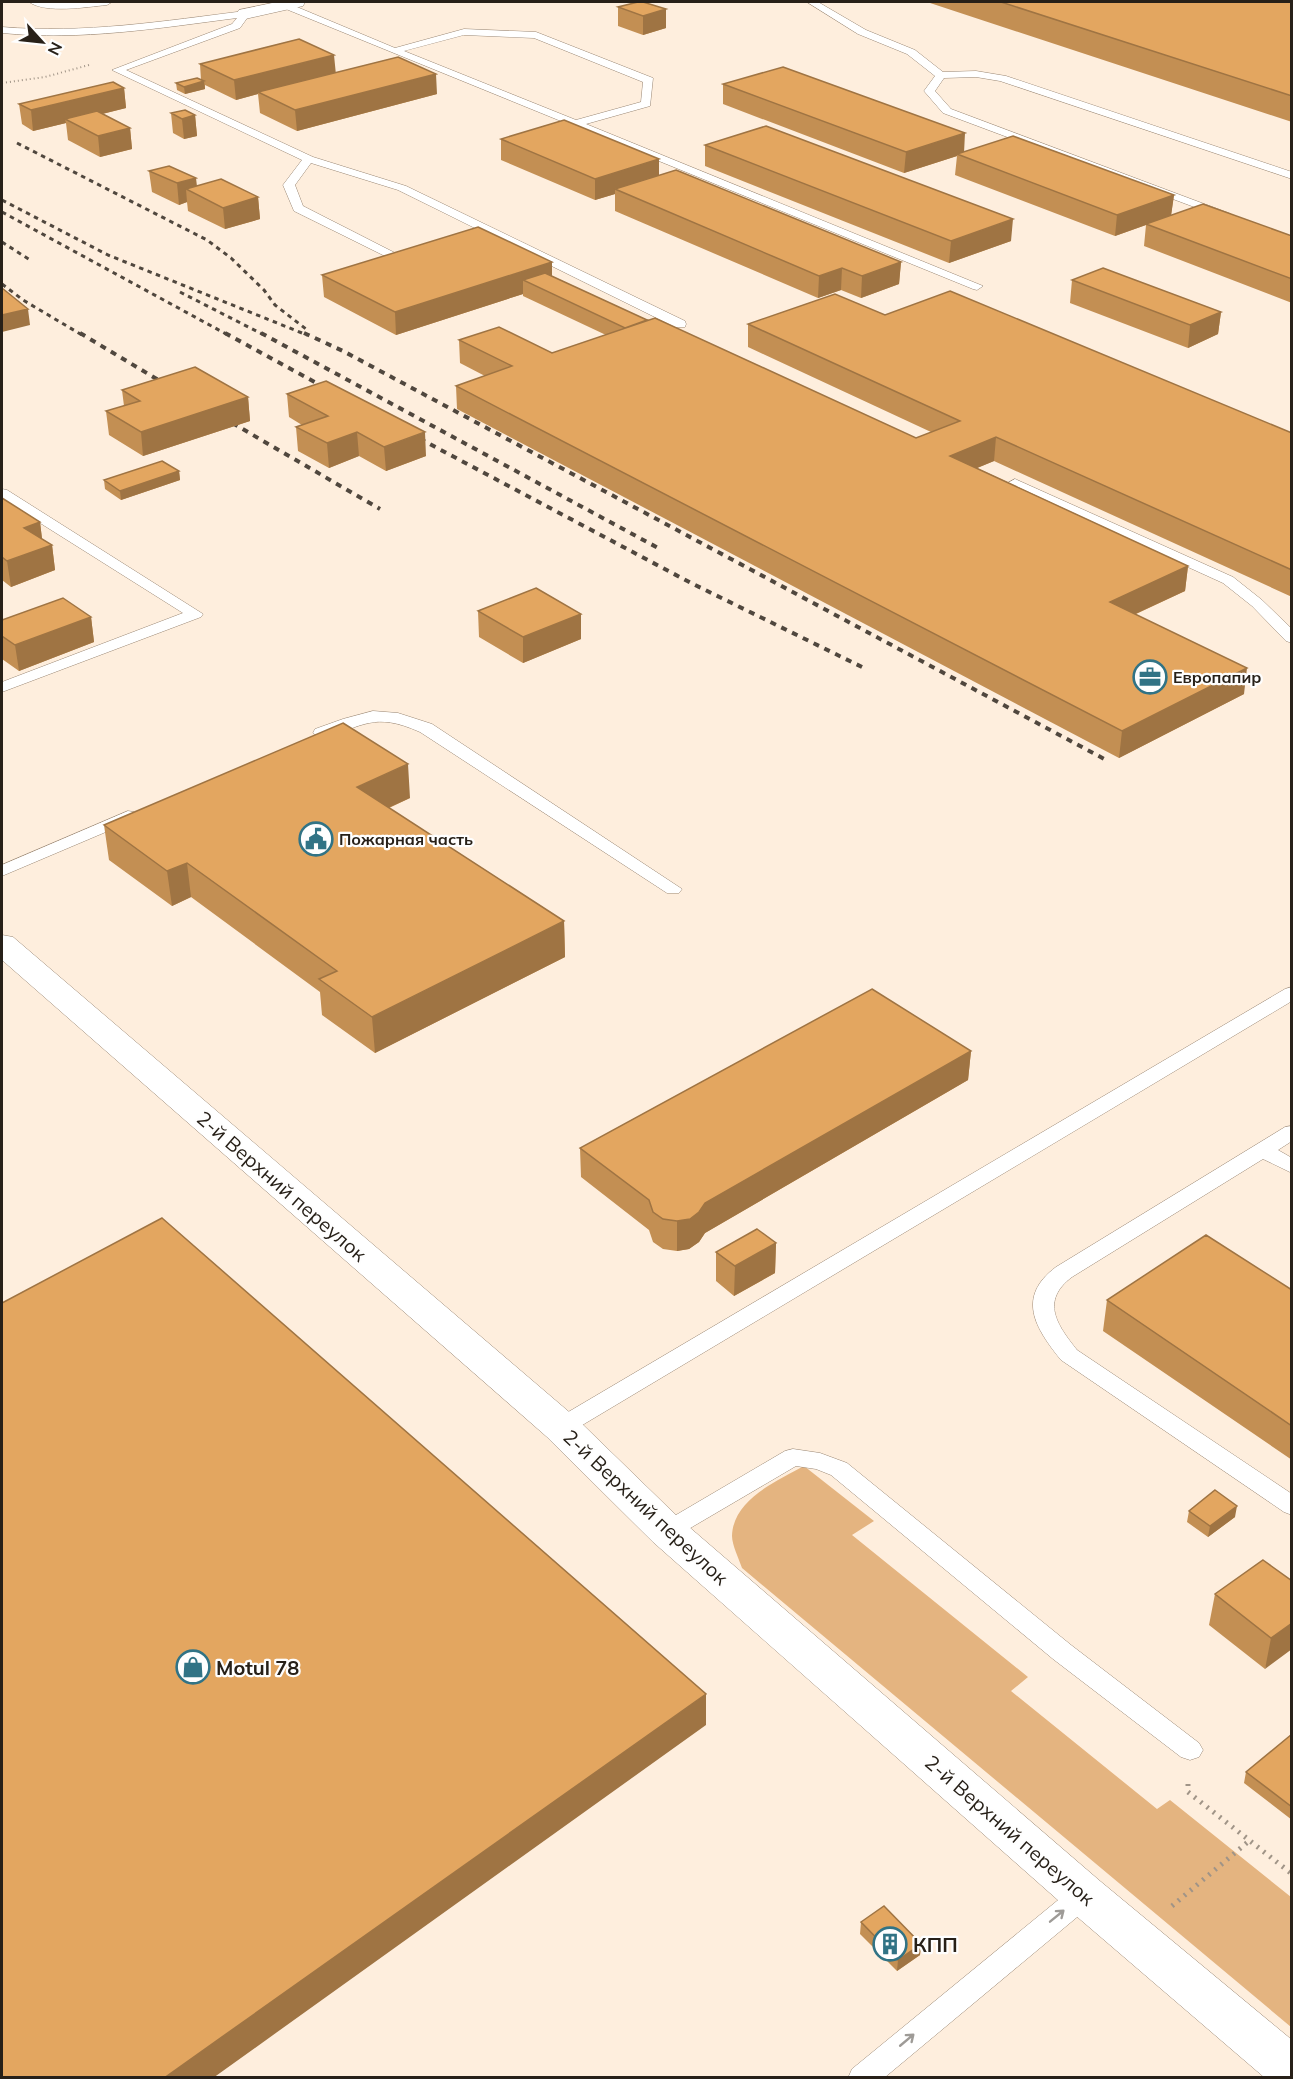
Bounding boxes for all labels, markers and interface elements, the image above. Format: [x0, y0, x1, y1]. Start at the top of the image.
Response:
north arrow [12, 12, 72, 72]
text: N [44, 39, 67, 59]
office icon: Европапир [1132, 659, 1168, 695]
place label: Европапир [1173, 667, 1261, 687]
public building icon: Пожарная часть [298, 821, 334, 857]
place label: Пожарная часть [339, 829, 473, 849]
street label: 2-й Верхний переулок [192, 1105, 372, 1267]
street label: 2-й Верхний переулок [558, 1424, 734, 1590]
shop icon: Motul 78 [175, 1649, 211, 1685]
place label: Motul 78 [216, 1655, 299, 1680]
street label: 2-й Верхний переулок [920, 1749, 1100, 1911]
one-way arrow [1049, 1910, 1065, 1923]
building icon: КПП [872, 1926, 908, 1962]
place label: КПП [913, 1932, 958, 1957]
one-way arrow [898, 2034, 914, 2047]

